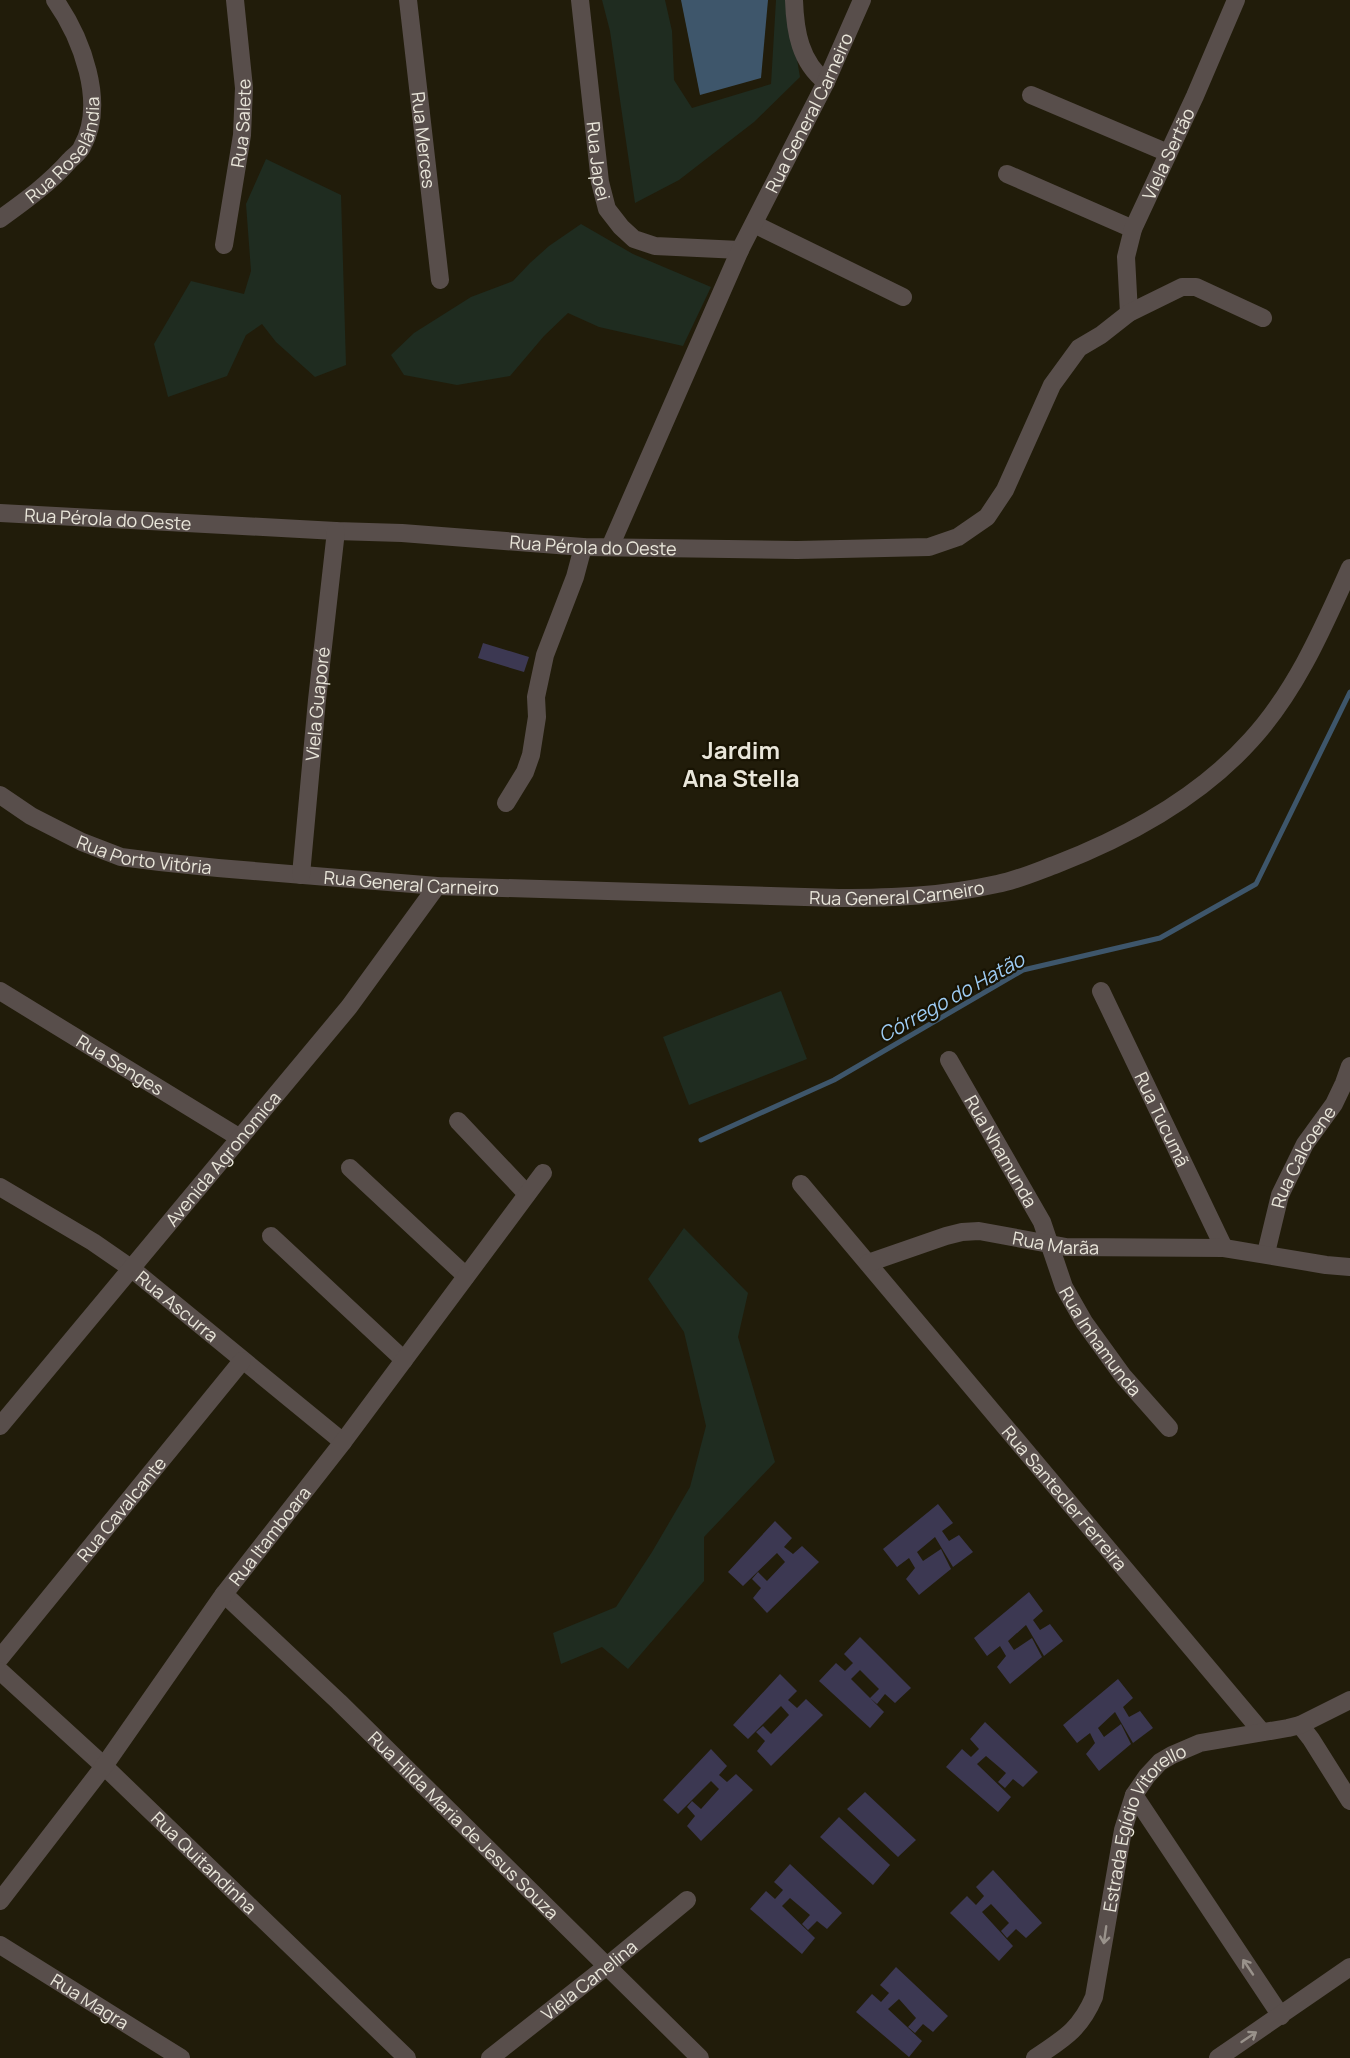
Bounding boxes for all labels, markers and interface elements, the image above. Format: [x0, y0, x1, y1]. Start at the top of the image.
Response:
street label: Rua General Carneiro [759, 29, 858, 197]
street label: Rua Salete [225, 78, 256, 169]
street label: Rua Merces [407, 90, 441, 190]
street label: Rua Roselândia [20, 96, 104, 208]
street label: Viela Sertão [1136, 104, 1200, 204]
street label: Rua Japei [581, 120, 616, 203]
street label: Rua Pérola do Oeste [24, 502, 192, 535]
street label: Rua Pérola do Oeste [509, 529, 677, 560]
street label: Viela Guaporé [299, 645, 335, 762]
district label: Jardim Ana Stella [683, 733, 799, 794]
street label: Rua Porto Vitória [73, 829, 213, 879]
street label: Rua General Carneiro [323, 865, 499, 900]
street label: Rua General Carneiro [809, 875, 986, 910]
water label: Córrego do Hatão [873, 945, 1030, 1048]
street label: Rua Senges [72, 1029, 168, 1101]
street label: Rua Tucumã [1129, 1068, 1195, 1170]
street label: Avenida Agronomica [160, 1086, 286, 1231]
street label: Rua Nhamunda [960, 1090, 1043, 1212]
street label: Rua Calcoene [1265, 1101, 1341, 1210]
street label: Rua Marãa [1011, 1225, 1099, 1259]
street label: Rua Ascurra [131, 1265, 223, 1347]
street label: Rua Inhamunda [1054, 1282, 1147, 1401]
street label: Rua Santecler Ferreira [997, 1420, 1133, 1575]
street label: Rua Cavalcante [71, 1452, 171, 1567]
street label: Rua Itamboara [223, 1481, 316, 1590]
street label: Rua Hilda Maria de Jesus Souza [363, 1726, 564, 1924]
street label: Estrada Egídio Vitorello [1097, 1738, 1190, 1914]
street label: Rua Quitandinha [146, 1806, 262, 1919]
one-way arrow [1100, 1924, 1111, 1944]
street label: Viela Canelina [536, 1934, 642, 2025]
one-way arrow [1242, 1960, 1254, 1976]
street label: Rua Magra [46, 1968, 133, 2035]
one-way arrow [1241, 2031, 1257, 2043]

